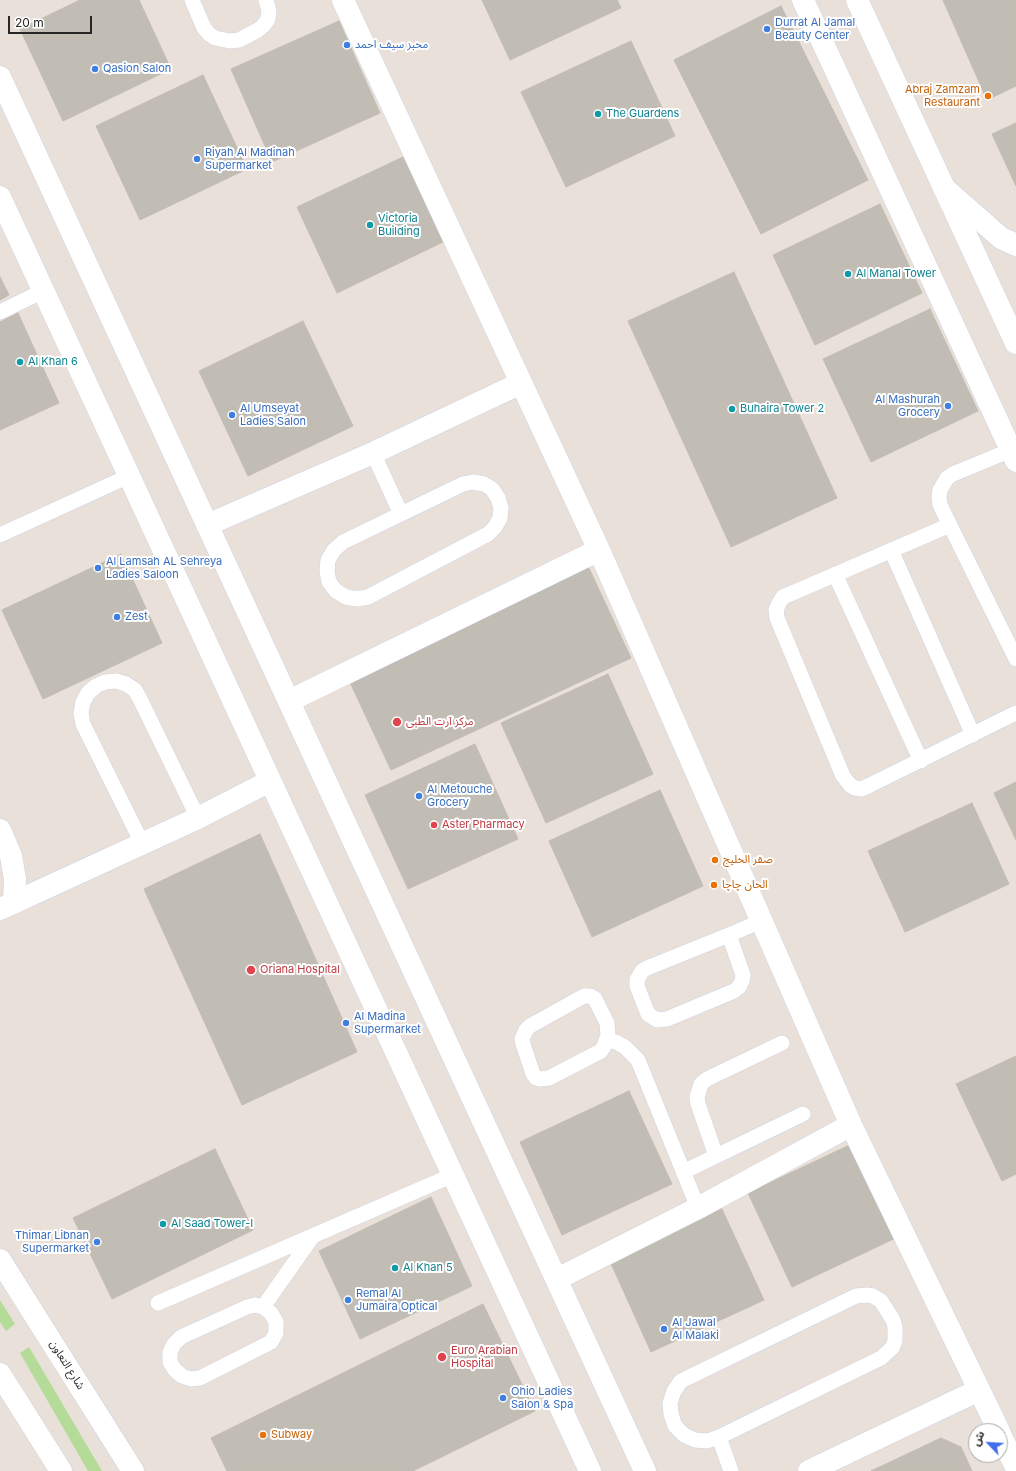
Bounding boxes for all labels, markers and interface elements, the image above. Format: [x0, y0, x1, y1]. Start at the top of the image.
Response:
scale bar [10, 8, 94, 34]
text: 20 m [15, 15, 44, 30]
place label: Durrat Al Jamal Beauty Center [775, 16, 855, 42]
marker: Durrat Al Jamal Beauty Center [762, 24, 772, 34]
place label: مخبز سیف احمد [355, 38, 428, 52]
marker: مخبز سیف احمد [342, 40, 352, 50]
place label: Qasion Salon [103, 62, 171, 76]
marker: Qasion Salon [90, 64, 100, 74]
place label: Abraj Zamzam Restaurant [905, 83, 980, 109]
marker: Abraj Zamzam Restaurant [983, 91, 993, 101]
place label: The Guardens [606, 107, 679, 121]
marker: The Guardens [593, 109, 603, 119]
place label: Riyah Al Madinah Supermarket [205, 146, 295, 172]
marker: Riyah Al Madinah Supermarket [192, 154, 202, 164]
place label: Victoria Building [378, 212, 420, 238]
marker: Victoria Building [365, 220, 375, 230]
place label: Al Manal Tower [856, 267, 936, 281]
marker: Al Manal Tower [843, 269, 853, 279]
place label: Al Khan 6 [28, 355, 78, 369]
marker: Al Khan 6 [15, 357, 25, 367]
place label: Al Mashurah Grocery [875, 393, 940, 419]
marker: Al Mashurah Grocery [943, 401, 953, 411]
place label: Al Umseyat Ladies Salon [240, 402, 306, 428]
place label: Buhaira Tower 2 [740, 402, 824, 416]
marker: Buhaira Tower 2 [727, 404, 737, 414]
marker: Al Umseyat Ladies Salon [227, 410, 237, 420]
place label: Al Lamsah AL Sehreya Ladies Saloon [106, 555, 222, 581]
marker: Al Lamsah AL Sehreya Ladies Saloon [93, 563, 103, 573]
place label: Zest [125, 610, 148, 624]
marker: Zest [112, 612, 122, 622]
place label: مرکز آرت الطبی [406, 715, 473, 729]
marker: مرکز آرت الطبی [391, 716, 403, 728]
place label: Al Metouche Grocery [427, 783, 492, 809]
marker: Al Metouche Grocery [414, 791, 424, 801]
place label: Aster Pharmacy [442, 818, 525, 832]
marker: Aster Pharmacy [429, 820, 439, 830]
place label: صقر الخليج [723, 853, 773, 867]
marker: صقر الخليج [710, 855, 720, 865]
place label: الخان چاچا [722, 878, 768, 892]
marker: الخان چاچا [709, 880, 719, 890]
place label: Oriana Hospital [260, 963, 340, 977]
marker: Oriana Hospital [245, 964, 257, 976]
place label: Al Madina Supermarket [354, 1010, 421, 1036]
marker: Al Madina Supermarket [341, 1018, 351, 1028]
place label: Al Saad Tower-I [171, 1217, 253, 1231]
marker: Al Saad Tower-I [158, 1219, 168, 1229]
place label: Thimar Libnan Supermarket [15, 1229, 89, 1255]
marker: Thimar Libnan Supermarket [92, 1237, 102, 1247]
place label: Al Khan 5 [403, 1261, 453, 1275]
marker: Al Khan 5 [390, 1263, 400, 1273]
place label: Remal Al Jumaira Optical [356, 1287, 437, 1313]
marker: Remal Al Jumaira Optical [343, 1295, 353, 1305]
place label: Al Jawal Al Malaki [672, 1316, 719, 1342]
marker: Al Jawal Al Malaki [659, 1324, 669, 1334]
street label: شارع التعاون [47, 1338, 87, 1392]
place label: Euro Arabian Hospital [451, 1344, 518, 1370]
marker: Euro Arabian Hospital [436, 1351, 448, 1363]
place label: Ohio Ladies Salon & Spa [511, 1385, 573, 1411]
marker: Ohio Ladies Salon & Spa [498, 1393, 508, 1403]
north arrow [968, 1423, 1008, 1463]
place label: Subway [271, 1428, 312, 1442]
text: ش [968, 1429, 988, 1448]
marker: Subway [258, 1430, 268, 1440]

